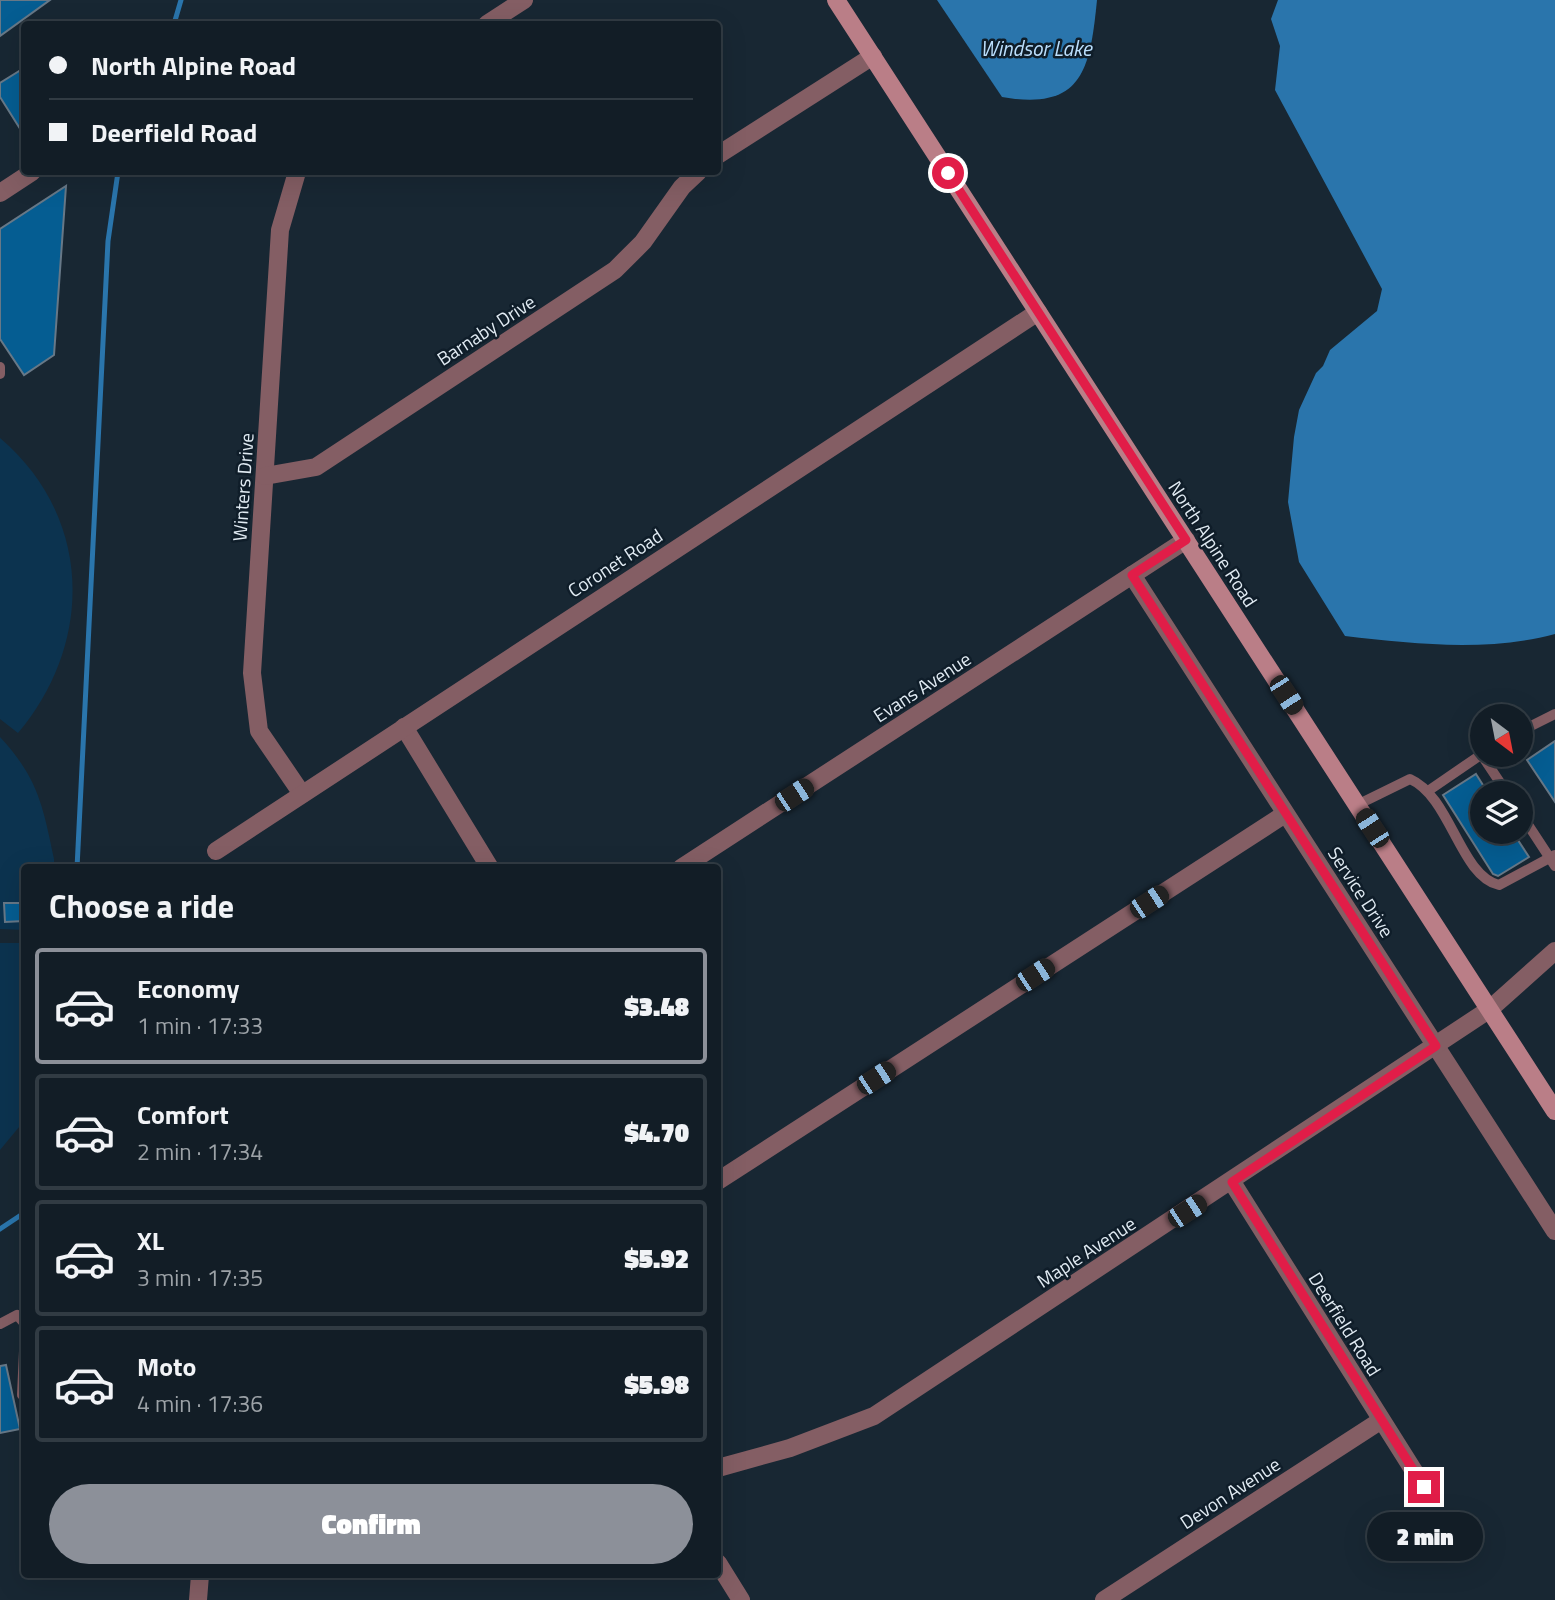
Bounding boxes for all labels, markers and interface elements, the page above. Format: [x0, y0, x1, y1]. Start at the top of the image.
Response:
water label: Windsor Lake [980, 32, 1093, 64]
text: North Alpine Road [91, 46, 296, 85]
text: Deerfield Road [91, 113, 257, 152]
route start [932, 157, 964, 189]
street label: Barnaby Drive [431, 287, 541, 372]
street label: Winters Drive [224, 432, 261, 542]
street label: North Alpine Road [1162, 475, 1265, 613]
street label: Coronet Road [561, 521, 668, 604]
street label: Evans Avenue [867, 644, 976, 729]
car [1266, 672, 1307, 718]
north arrow [1470, 704, 1533, 766]
map controls [1470, 704, 1533, 844]
car [771, 775, 818, 815]
button: layers [1470, 781, 1533, 844]
car [1352, 805, 1393, 851]
street label: Service Drive [1321, 841, 1402, 943]
text: Choose a ride [49, 882, 234, 930]
car [1126, 882, 1173, 922]
car [1012, 955, 1059, 995]
text: Economy [137, 969, 239, 1008]
icon: car [53, 975, 116, 1038]
text: $3.48 [624, 987, 689, 1026]
text: 1 min · 17:33 [137, 1008, 263, 1043]
car [853, 1058, 900, 1098]
text: Comfort [137, 1095, 229, 1134]
icon: car [53, 1101, 116, 1164]
text: $4.70 [624, 1113, 689, 1152]
text: 2 min · 17:34 [137, 1134, 263, 1169]
car [1164, 1191, 1211, 1231]
street label: Maple Avenue [1030, 1209, 1141, 1295]
text: XL [137, 1221, 164, 1260]
icon: car [53, 1227, 116, 1290]
text: $5.92 [624, 1239, 689, 1278]
text: 3 min · 17:35 [137, 1260, 263, 1295]
street label: Deerfield Road [1302, 1266, 1389, 1381]
text: Moto [137, 1347, 196, 1386]
icon: car [53, 1353, 116, 1416]
text: $5.98 [624, 1365, 689, 1404]
text: 4 min · 17:36 [137, 1386, 263, 1421]
street label: Devon Avenue [1174, 1449, 1286, 1536]
route end [1408, 1471, 1440, 1503]
button: Confirm [49, 1484, 693, 1564]
callout: 2 min [1366, 1512, 1482, 1560]
text: 2 min [1396, 1519, 1454, 1554]

